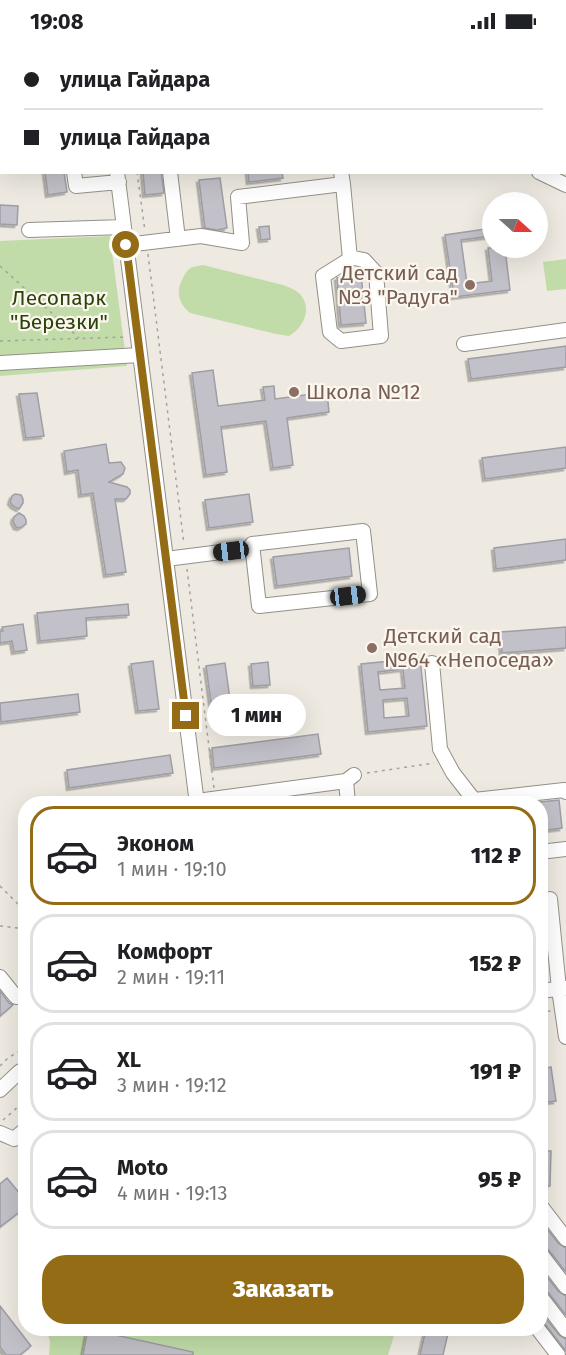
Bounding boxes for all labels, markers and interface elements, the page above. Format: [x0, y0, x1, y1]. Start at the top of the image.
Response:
text: 19:08 [30, 8, 83, 35]
text: улица Гайдара [60, 66, 210, 93]
text: улица Гайдара [60, 124, 210, 151]
north arrow [482, 192, 548, 258]
map controls [482, 192, 548, 258]
route start [112, 231, 139, 258]
place label: Детский сад №3 "Радуга" [338, 260, 458, 310]
marker: Детский сад №3 "Радуга" [463, 278, 477, 292]
park label: Лесопарк "Березки" [10, 285, 108, 335]
place label: Школа №12 [306, 379, 420, 405]
marker: Школа №12 [287, 385, 301, 399]
car [212, 540, 250, 562]
car [329, 585, 367, 607]
place label: Детский сад №64 «Непоседа» [383, 623, 554, 673]
marker: Детский сад №64 «Непоседа» [365, 641, 379, 655]
callout: 1 мин [207, 695, 306, 737]
route end [172, 702, 199, 729]
text: 1 мин [231, 703, 282, 727]
icon: car [45, 829, 99, 883]
text: Эконом [117, 830, 194, 857]
text: 112 ₽ [471, 842, 521, 869]
text: 1 мин · 19:10 [117, 857, 227, 881]
icon: car [45, 937, 99, 991]
text: Комфорт [117, 938, 212, 965]
text: 152 ₽ [469, 950, 521, 977]
text: 2 мин · 19:11 [117, 965, 225, 989]
icon: car [45, 1045, 99, 1099]
text: XL [117, 1046, 141, 1073]
text: 191 ₽ [470, 1058, 521, 1085]
text: 3 мин · 19:12 [117, 1073, 227, 1097]
icon: car [45, 1153, 99, 1207]
text: Moto [117, 1154, 168, 1181]
text: 95 ₽ [478, 1166, 521, 1193]
text: 4 мин · 19:13 [117, 1181, 227, 1205]
button: Заказать [42, 1255, 524, 1324]

